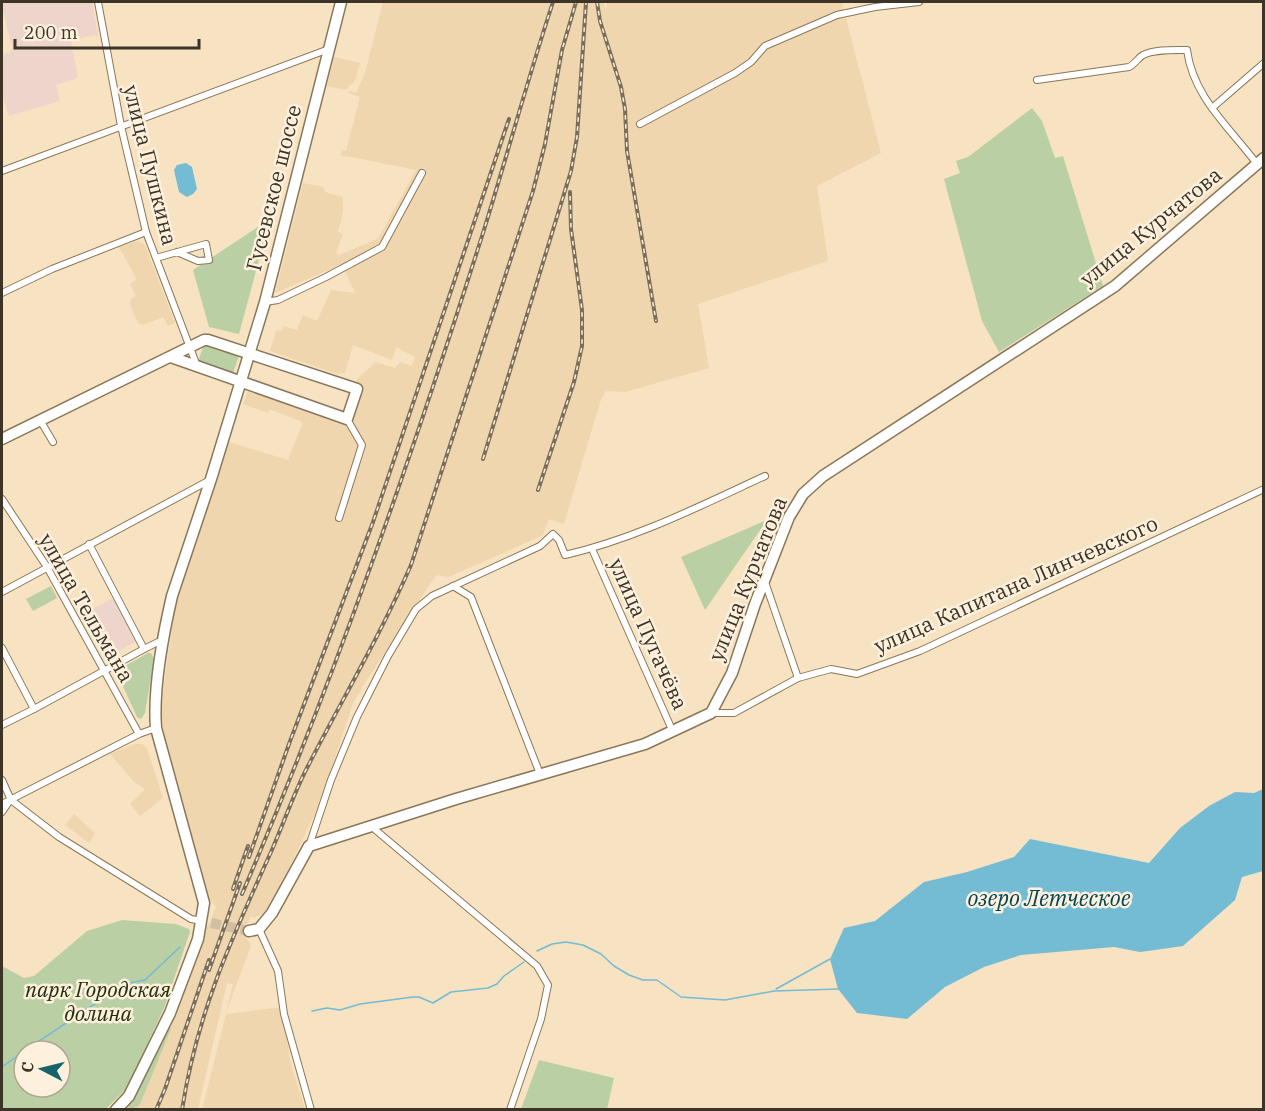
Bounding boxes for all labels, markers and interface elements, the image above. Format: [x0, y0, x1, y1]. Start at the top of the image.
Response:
scale bar [15, 12, 200, 50]
text: 200 m [24, 21, 78, 44]
street label: улица Пушкина [117, 82, 184, 248]
street label: Гусевское шоссе [239, 102, 307, 274]
street label: улица Курчатова [1074, 160, 1227, 292]
street label: улица Курчатова [701, 492, 793, 665]
street label: улица Капитана Линчевского [869, 509, 1162, 660]
street label: улица Тельмана [33, 528, 141, 687]
street label: улица Пугачёва [603, 553, 695, 714]
water label: озеро Летческое [967, 883, 1131, 912]
park label: парк Городская долина [25, 975, 171, 1027]
north arrow [12, 1039, 72, 1099]
text: С [17, 1061, 38, 1074]

